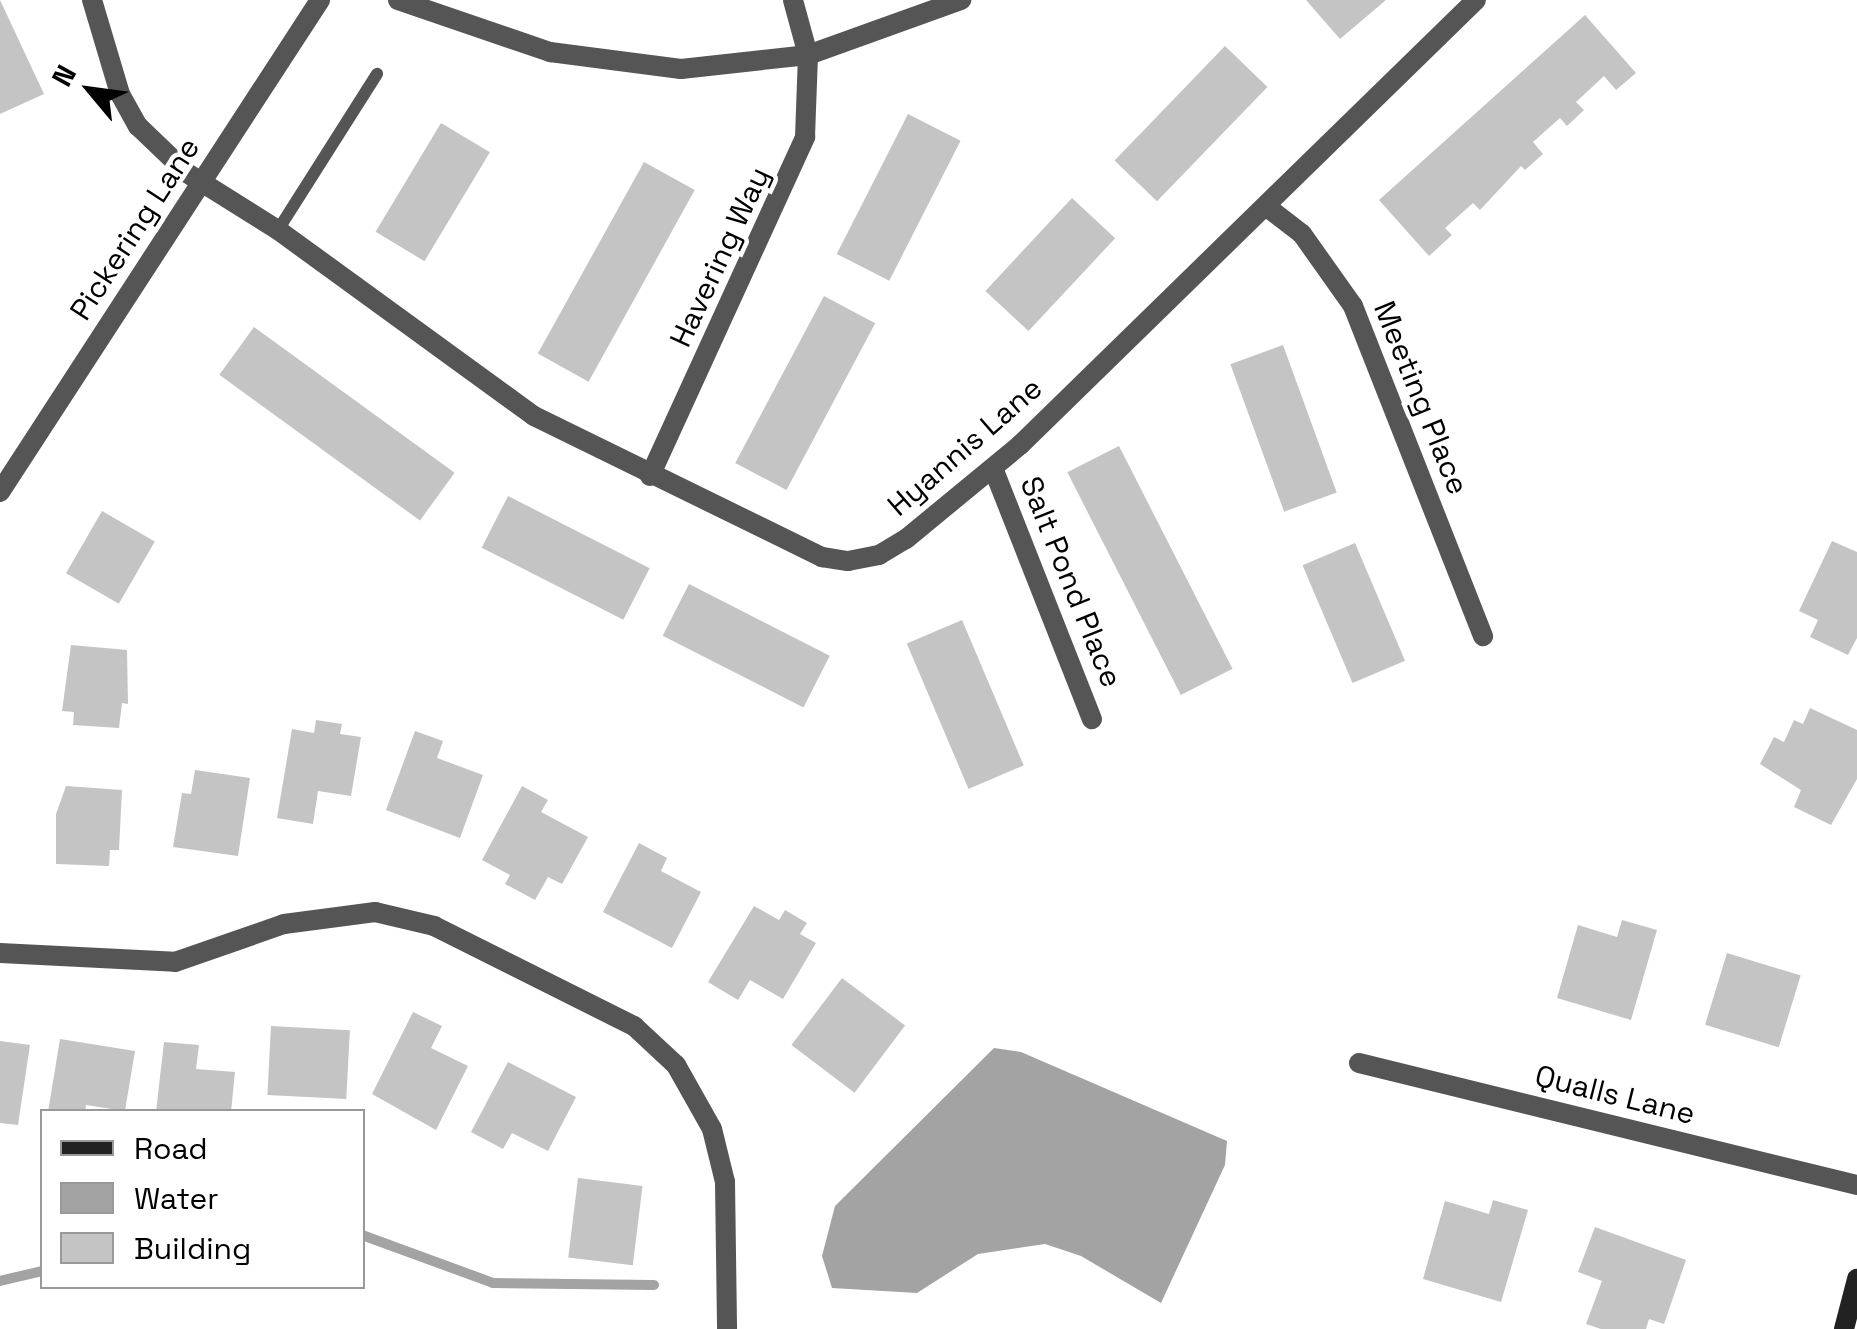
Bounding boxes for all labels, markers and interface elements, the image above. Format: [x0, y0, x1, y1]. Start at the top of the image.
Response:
north arrow [40, 40, 140, 140]
text: N [43, 59, 84, 92]
street label: Pickering Lane [63, 131, 207, 327]
street label: Havering Way [663, 161, 777, 353]
street label: Meeting Place [1366, 296, 1476, 500]
street label: Hyannis Lane [880, 370, 1050, 524]
street label: Salt Pond Place [1012, 471, 1130, 693]
street label: Qualls Lane [1531, 1058, 1699, 1132]
legend [40, 1109, 365, 1289]
text: Road [134, 1129, 208, 1168]
text: Water [134, 1179, 219, 1218]
text: Building [134, 1229, 251, 1268]

